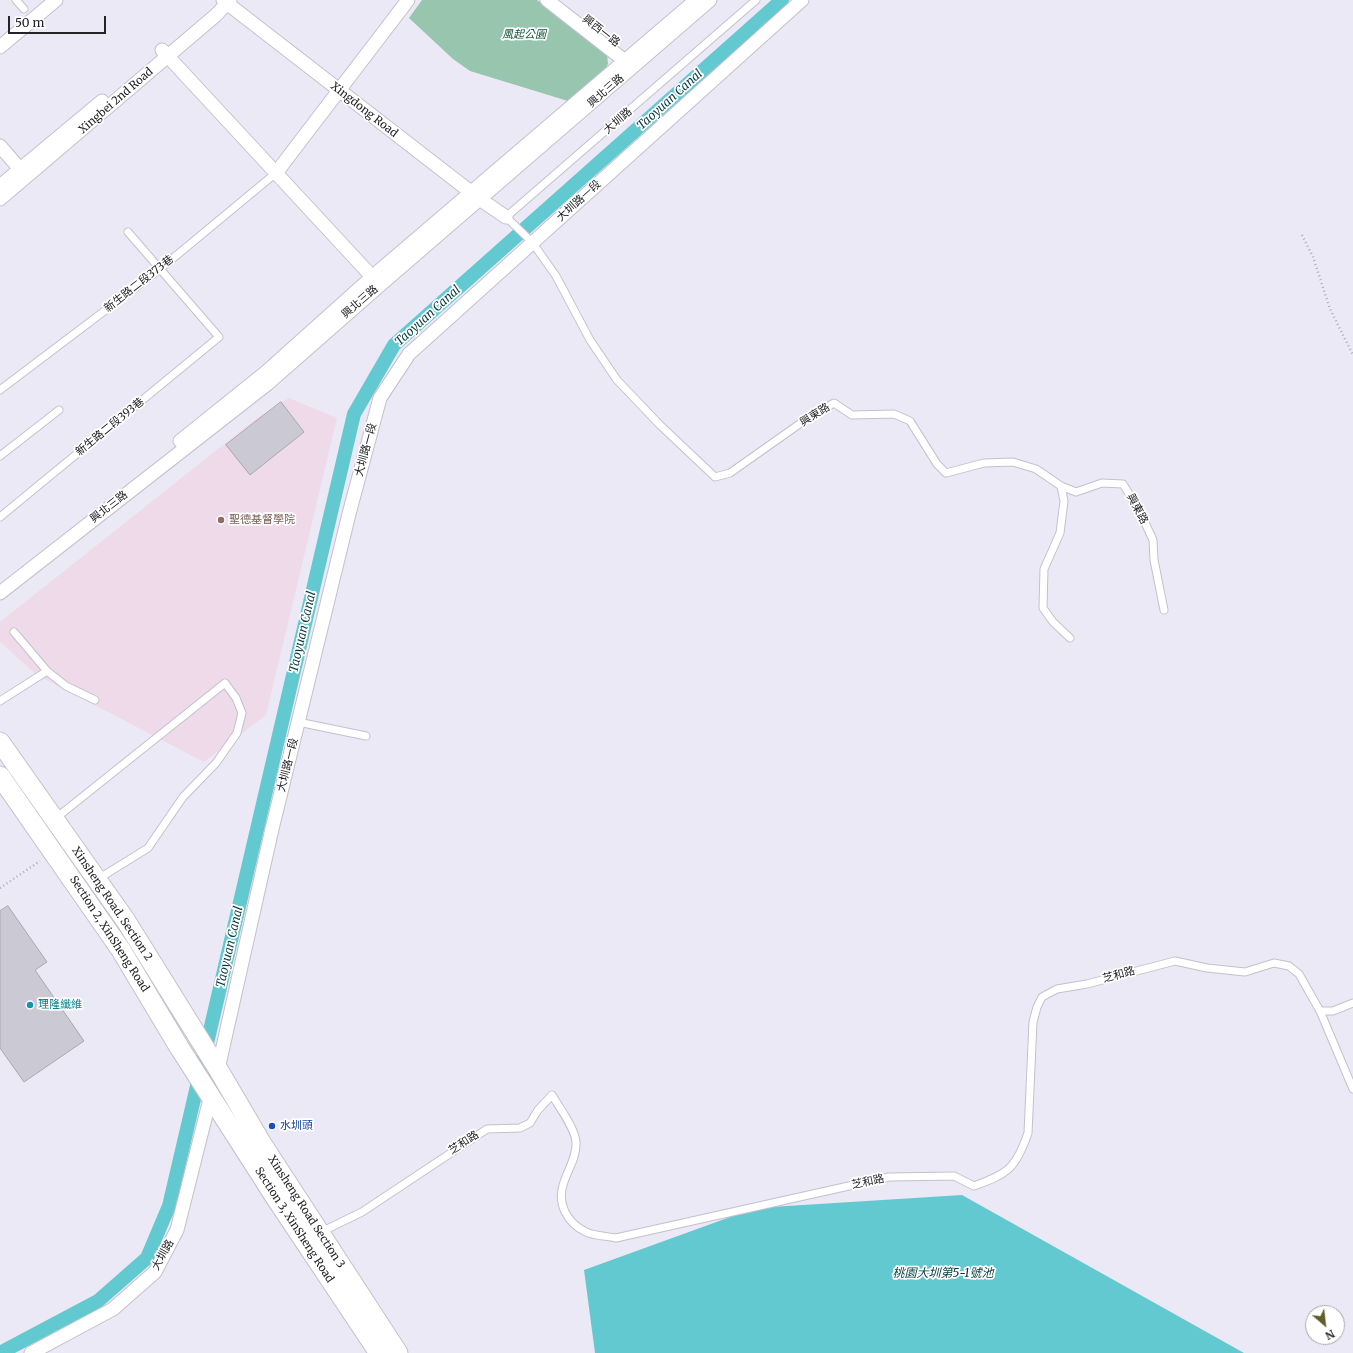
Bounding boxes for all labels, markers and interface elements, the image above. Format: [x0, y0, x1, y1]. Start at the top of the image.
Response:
scale bar [10, 8, 108, 34]
street label: 興西一路 [580, 12, 622, 50]
text: 50 m [15, 15, 44, 30]
park label: 風起公園 [502, 28, 546, 42]
street label: Xingbei 2nd Road [76, 65, 156, 137]
water label: Taoyuan Canal [634, 67, 706, 133]
street label: 興北三路 [585, 72, 627, 110]
street label: Xingdong Road [328, 80, 400, 140]
street label: 大圳路 [601, 105, 635, 137]
street label: 大圳路一段 [554, 178, 604, 224]
street label: 新生路二段373巷 [102, 253, 176, 315]
street label: 興北三路 [339, 283, 381, 321]
water label: Taoyuan Canal [392, 283, 464, 349]
street label: 新生路二段393巷 [73, 395, 147, 459]
street label: 興東路 [798, 401, 832, 429]
street label: 大圳路一段 [353, 422, 379, 478]
street label: 興北三路 [88, 488, 130, 526]
street label: 興東路 [1123, 491, 1151, 527]
place label: 聖德基督學院 [229, 513, 295, 527]
marker: 聖德基督學院 [216, 515, 226, 525]
water label: Taoyuan Canal [287, 590, 319, 674]
street label: 大圳路一段 [275, 737, 301, 793]
street label: Xinsheng Road. Section 2 [69, 845, 155, 963]
street label: Section 2, XinSheng Road [67, 874, 151, 994]
water label: Taoyuan Canal [214, 905, 246, 989]
street label: 芝和路 [1101, 964, 1137, 986]
place label: 理隆纖維 [38, 998, 82, 1012]
marker: 理隆纖維 [25, 1000, 35, 1010]
place label: 水圳頭 [280, 1119, 313, 1133]
marker: 水圳頭 [267, 1121, 277, 1131]
street label: 芝和路 [447, 1128, 481, 1158]
street label: Xinsheng Road Section 3 [265, 1153, 347, 1271]
street label: Section 3, XinSheng Road [252, 1165, 336, 1285]
street label: 芝和路 [850, 1172, 886, 1192]
street label: 大圳路 [149, 1237, 177, 1273]
water label: 桃園大圳第5-1號池 [893, 1267, 993, 1281]
north arrow [1305, 1305, 1345, 1345]
text: N [1323, 1326, 1337, 1343]

